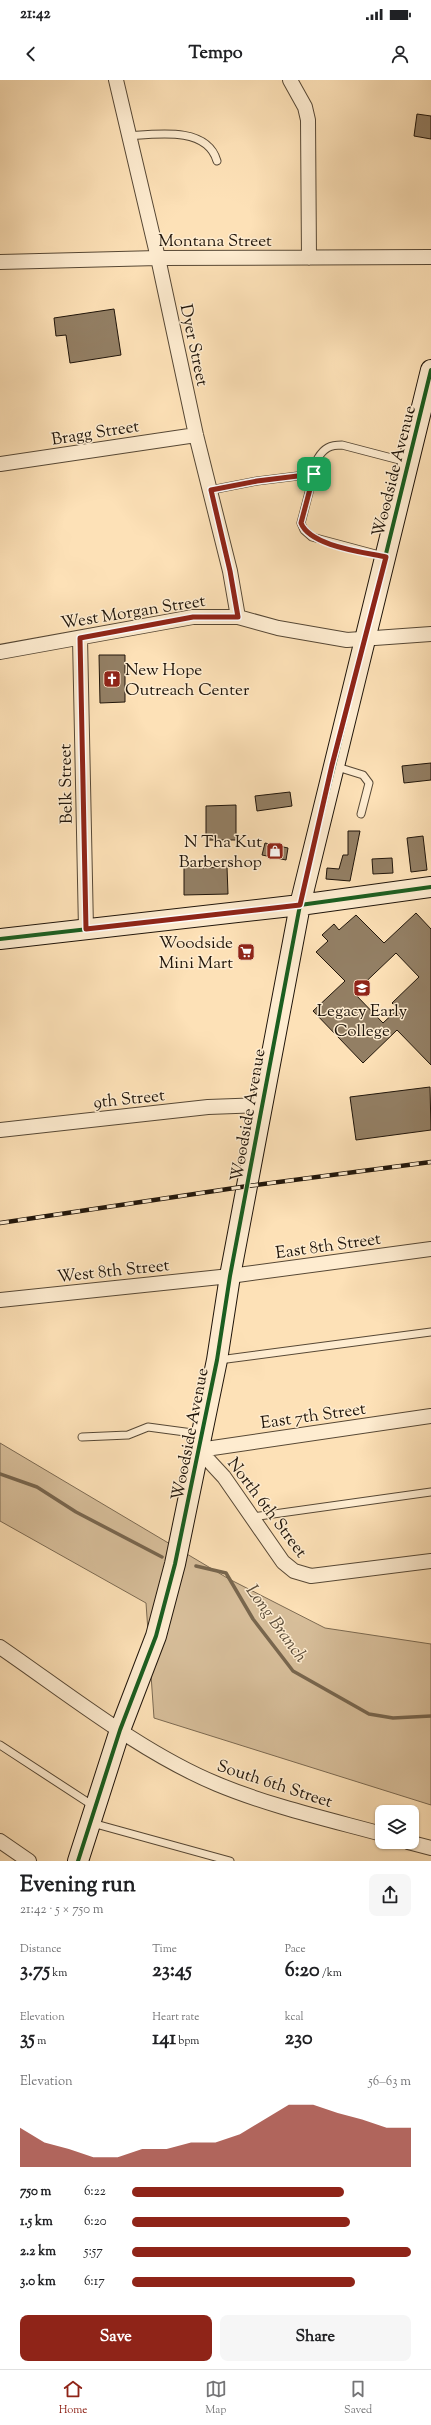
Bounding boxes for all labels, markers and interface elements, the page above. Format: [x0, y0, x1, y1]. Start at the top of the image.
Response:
text: 21:42 [20, 4, 51, 25]
text: Tempo [189, 41, 243, 67]
icon: back [20, 43, 42, 65]
icon: person [389, 43, 411, 65]
street label: Montana Street [158, 230, 272, 254]
street label: Dyer Street [173, 302, 213, 389]
street label: Woodside Avenue [367, 403, 423, 540]
street label: Bragg Street [50, 415, 141, 453]
pin [297, 457, 331, 491]
icon: arrive [303, 463, 325, 485]
street label: West Morgan Street [59, 590, 207, 636]
place label: New Hope Outreach Center [125, 659, 250, 703]
church icon: New Hope Outreach Center [102, 669, 122, 689]
street label: Belk Street [54, 743, 80, 824]
place label: N Tha Kut Barbershop [179, 831, 262, 875]
shop icon: N Tha Kut Barbershop [265, 841, 285, 861]
place label: Woodside Mini Mart [159, 932, 233, 976]
supermarket icon: Woodside Mini Mart [236, 942, 256, 962]
school or university icon: Legacy Early College [352, 978, 372, 998]
place label: Legacy Early College [317, 1000, 408, 1044]
street label: Woodside Avenue [225, 1047, 272, 1184]
street label: 9th Street [92, 1084, 166, 1116]
street label: East 8th Street [274, 1228, 383, 1266]
street label: West 8th Street [56, 1254, 171, 1290]
street label: Woodside Avenue [166, 1366, 216, 1503]
street label: East 7th Street [259, 1398, 368, 1436]
street label: North 6th Street [221, 1453, 312, 1564]
water label: Long Branch [238, 1580, 313, 1669]
street label: South 6th Street [213, 1755, 335, 1815]
map controls [375, 1805, 419, 1849]
button: layers [375, 1805, 419, 1849]
text: Evening run [20, 1870, 136, 1902]
button: share [369, 1874, 411, 1916]
text: 21:42 · 5 × 750 m [20, 1901, 104, 1919]
text: Distance [20, 1941, 61, 1957]
text: Time [152, 1941, 177, 1957]
text: Pace [285, 1941, 306, 1957]
text: 3.75 [20, 1957, 50, 1986]
text: 23:45 [152, 1957, 192, 1986]
text: 6:20 [285, 1957, 320, 1986]
text: km [50, 1965, 67, 1981]
text: /km [320, 1965, 342, 1981]
text: Elevation [20, 2009, 65, 2025]
text: Heart rate [152, 2009, 199, 2025]
text: kcal [285, 2009, 304, 2025]
text: 35 [20, 2025, 35, 2054]
text: 141 [152, 2025, 176, 2054]
text: 230 [285, 2025, 313, 2054]
text: m [35, 2033, 46, 2049]
text: bpm [176, 2033, 199, 2049]
text: Elevation [20, 2073, 73, 2091]
text: 56–63 m [368, 2073, 411, 2091]
text: 750 m [20, 2183, 51, 2201]
text: 6:22 [84, 2183, 106, 2201]
text: 1.5 km [20, 2213, 53, 2231]
text: 6:20 [84, 2213, 107, 2231]
text: 2.2 km [20, 2243, 56, 2261]
text: 5:57 [84, 2243, 103, 2261]
text: 3.0 km [20, 2273, 56, 2291]
text: 6:17 [84, 2273, 105, 2291]
button: Save [20, 2315, 212, 2361]
button: Share [220, 2315, 411, 2361]
tab: Home [59, 2378, 87, 2418]
tab: Map [205, 2378, 227, 2418]
tab: Saved [344, 2378, 372, 2418]

